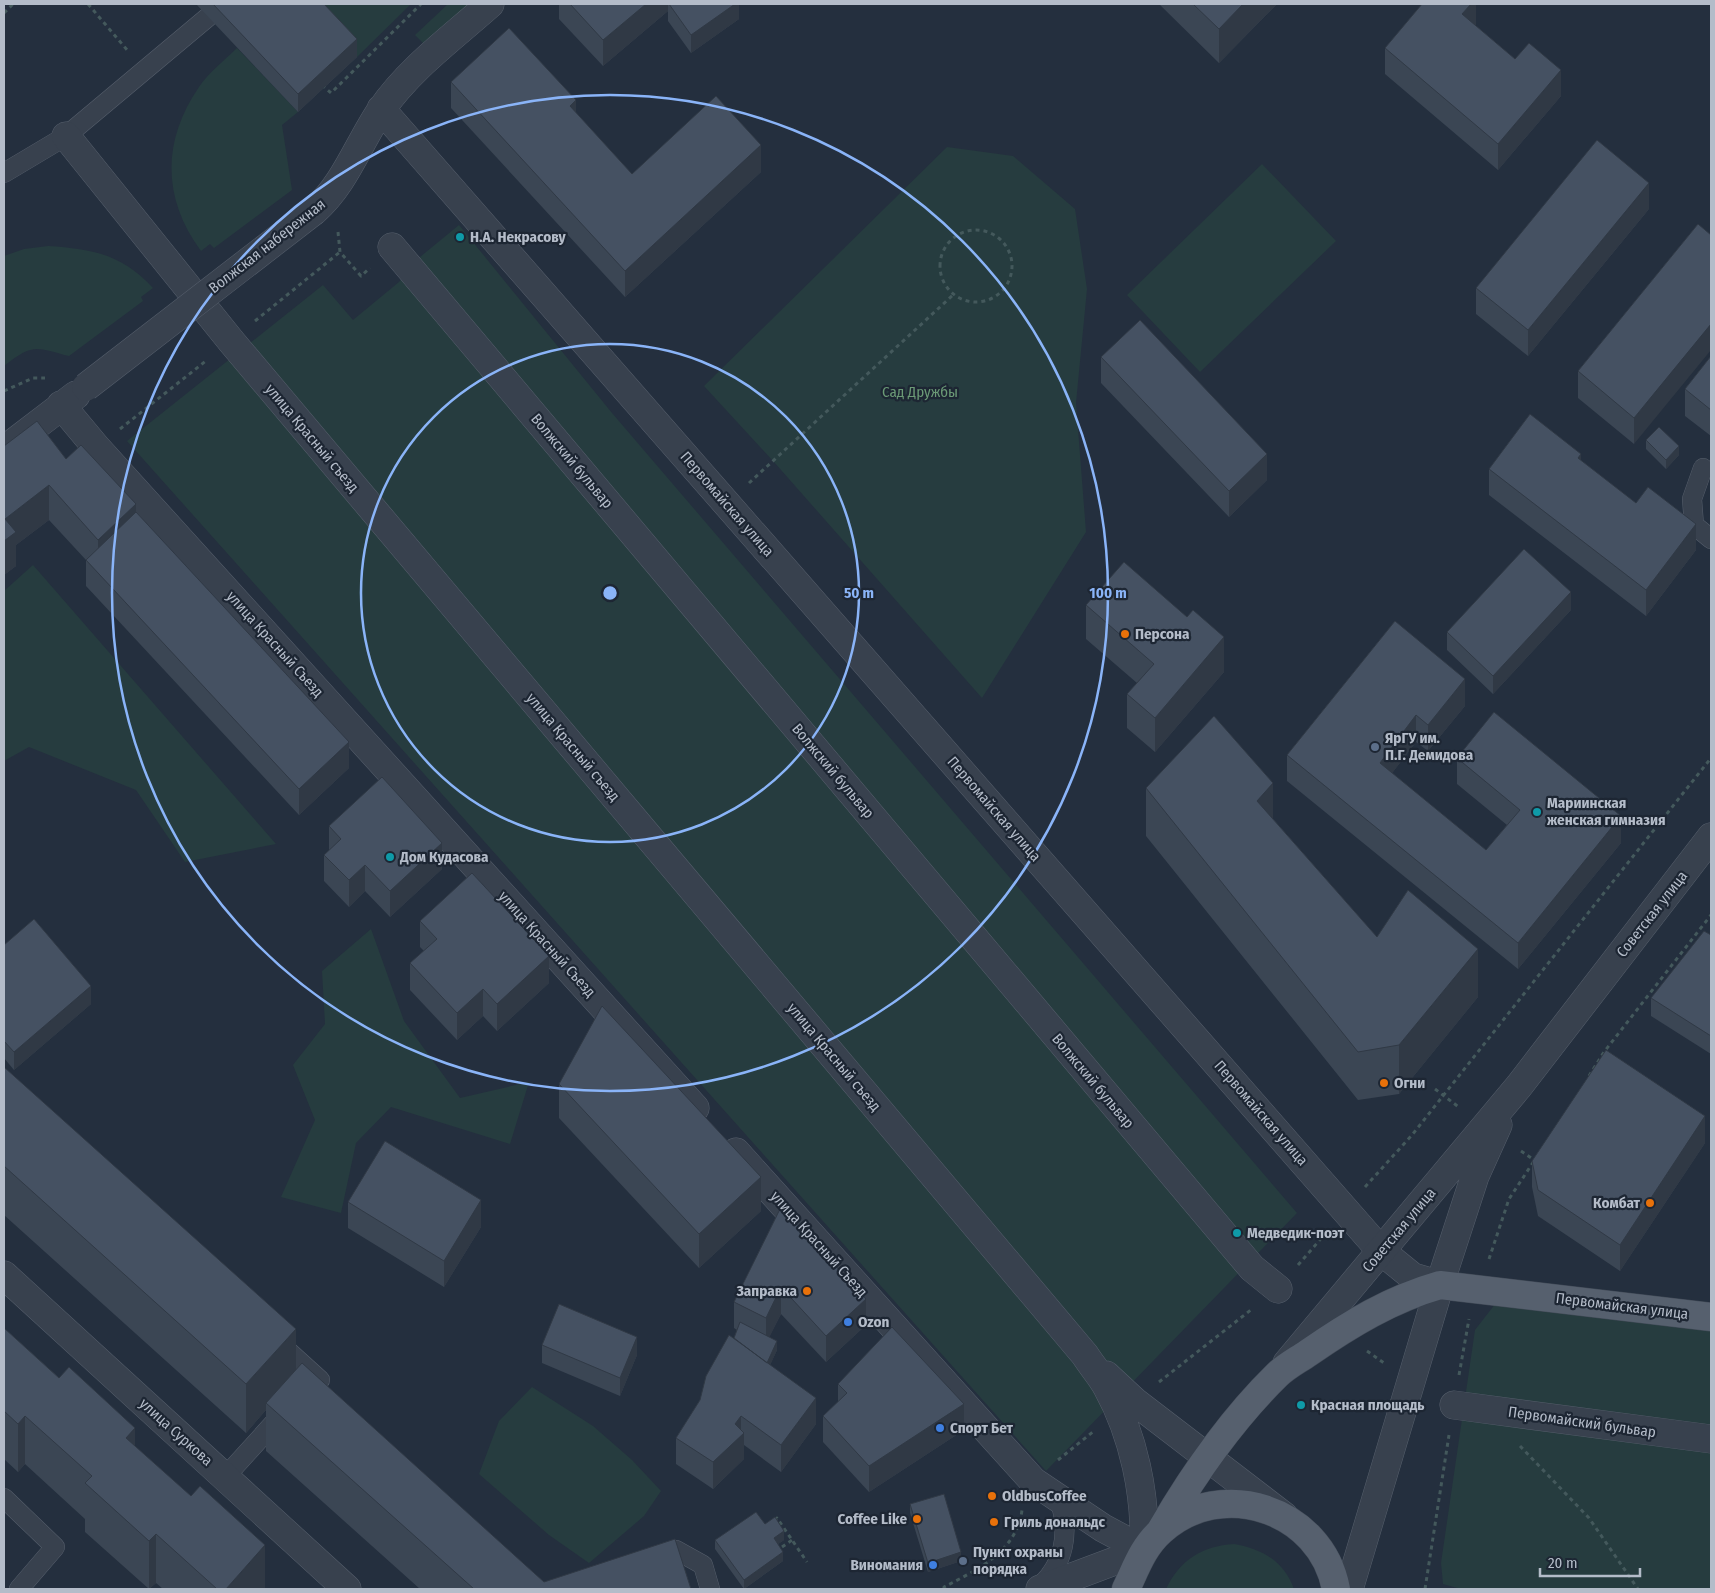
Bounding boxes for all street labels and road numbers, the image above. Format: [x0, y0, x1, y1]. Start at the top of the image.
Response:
street label: Волжская набережная [205, 195, 329, 297]
street label: улица Красный съезд [261, 380, 363, 496]
street label: Волжский бульвар [527, 410, 617, 512]
street label: Первомайская улица [676, 448, 778, 560]
street label: улица Красный Съезд [223, 587, 327, 701]
street label: улица Красный съезд [522, 689, 624, 805]
street label: Волжский бульвар [788, 720, 878, 822]
street label: Первомайская улица [943, 753, 1045, 865]
street label: Советская улица [1613, 867, 1691, 961]
street label: улица Красный Съезд [495, 887, 599, 1001]
street label: улица Красный съезд [783, 999, 885, 1115]
street label: Волжский бульвар [1048, 1030, 1138, 1132]
street label: Первомайская улица [1210, 1057, 1312, 1169]
street label: Советская улица [1358, 1184, 1440, 1276]
street label: улица Красный Съезд [767, 1187, 871, 1301]
street label: Первомайская улица [1555, 1289, 1689, 1323]
street label: улица Суркова [136, 1394, 216, 1470]
street label: Первомайский бульвар [1507, 1403, 1657, 1441]

